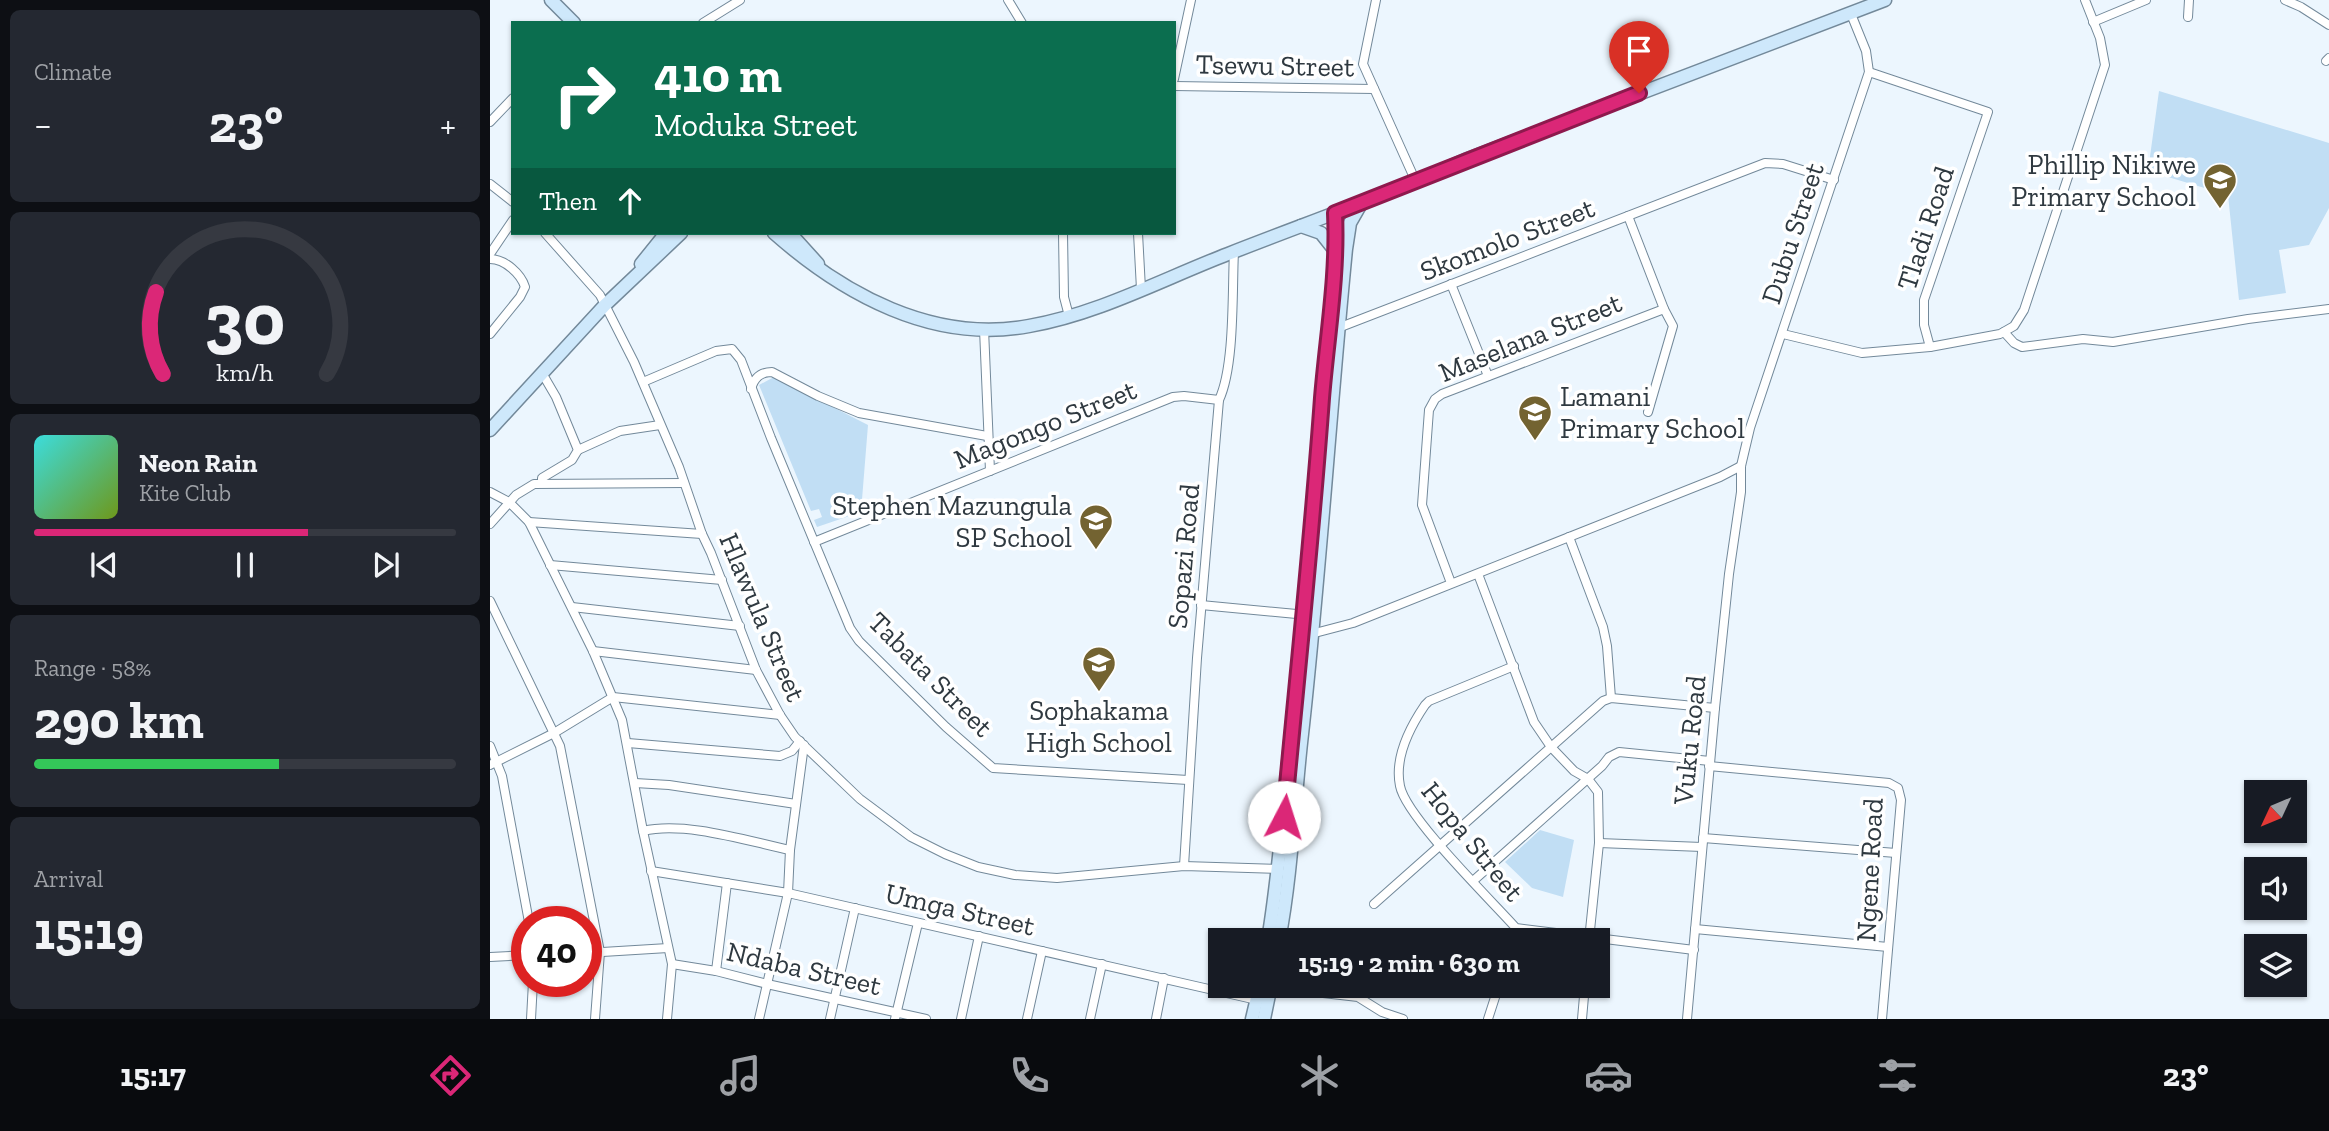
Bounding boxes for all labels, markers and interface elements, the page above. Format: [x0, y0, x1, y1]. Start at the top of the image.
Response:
pin [1609, 21, 1669, 93]
icon: arrive [1620, 32, 1658, 70]
text: 410 m [654, 46, 782, 105]
street label: Tsewu Street [1195, 48, 1355, 83]
icon: right [539, 49, 630, 140]
text: Climate [34, 58, 112, 86]
text: 23° [209, 93, 283, 155]
text: − [34, 102, 52, 148]
text: + [440, 102, 456, 148]
text: Moduka Street [654, 106, 857, 144]
place label: Phillip Nikiwe Primary School [2011, 148, 2196, 213]
street label: Dubu Street [1754, 158, 1831, 308]
school or university icon: Phillip Nikiwe Primary School [2201, 161, 2239, 210]
street label: Tladi Road [1890, 162, 1961, 294]
icon: ahead [611, 182, 649, 220]
text: Then [539, 185, 597, 217]
street label: Skomolo Street [1415, 191, 1599, 288]
text: 30 [205, 275, 285, 363]
street label: Maselana Street [1434, 286, 1627, 389]
text: km/h [216, 356, 274, 386]
street label: Magongo Street [949, 373, 1142, 476]
place label: Lamani Primary School [1560, 380, 1745, 445]
school or university icon: Lamani Primary School [1516, 393, 1554, 442]
text: Neon Rain [139, 447, 257, 479]
text: Kite Club [139, 479, 231, 507]
street label: Sopazi Road [1161, 482, 1206, 630]
place label: Stephen Mazungula SP School [832, 489, 1072, 554]
school or university icon: Stephen Mazungula SP School [1077, 502, 1115, 551]
street label: Hlawula Street [712, 528, 813, 707]
icon: previous [85, 546, 123, 584]
icon: pause [226, 546, 264, 584]
icon: next [367, 546, 405, 584]
street label: Tabata Street [861, 605, 1000, 744]
school or university icon: Sophakama High School [1080, 644, 1118, 693]
text: Range · 58% [34, 654, 151, 682]
street label: Vuku Road [1666, 674, 1713, 807]
text: 290 km [34, 689, 204, 751]
place label: Sophakama High School [1026, 694, 1172, 759]
street label: Hopa Street [1415, 775, 1531, 908]
position arrow [1247, 780, 1321, 854]
north arrow [2244, 780, 2306, 844]
map controls [2244, 780, 2307, 997]
street label: Ngene Road [1849, 797, 1890, 943]
button: sound [2244, 857, 2307, 920]
text: Arrival [34, 865, 103, 893]
street label: Umga Street [882, 876, 1039, 943]
text: 15:19 [34, 900, 144, 962]
speed limit sign: 40 [511, 906, 602, 997]
button: layers [2244, 934, 2307, 997]
street label: Ndaba Street [723, 935, 885, 1002]
text: 15:19 · 2 min · 630 m [1298, 947, 1520, 979]
icon: directions [426, 1051, 475, 1100]
icon: music [716, 1051, 765, 1100]
icon: phone [1005, 1051, 1054, 1100]
icon: climate [1295, 1051, 1344, 1100]
icon: car [1584, 1051, 1633, 1100]
icon: filters [1873, 1051, 1922, 1100]
text: 15:17 [120, 1056, 186, 1094]
text: 23° [2163, 1056, 2209, 1094]

